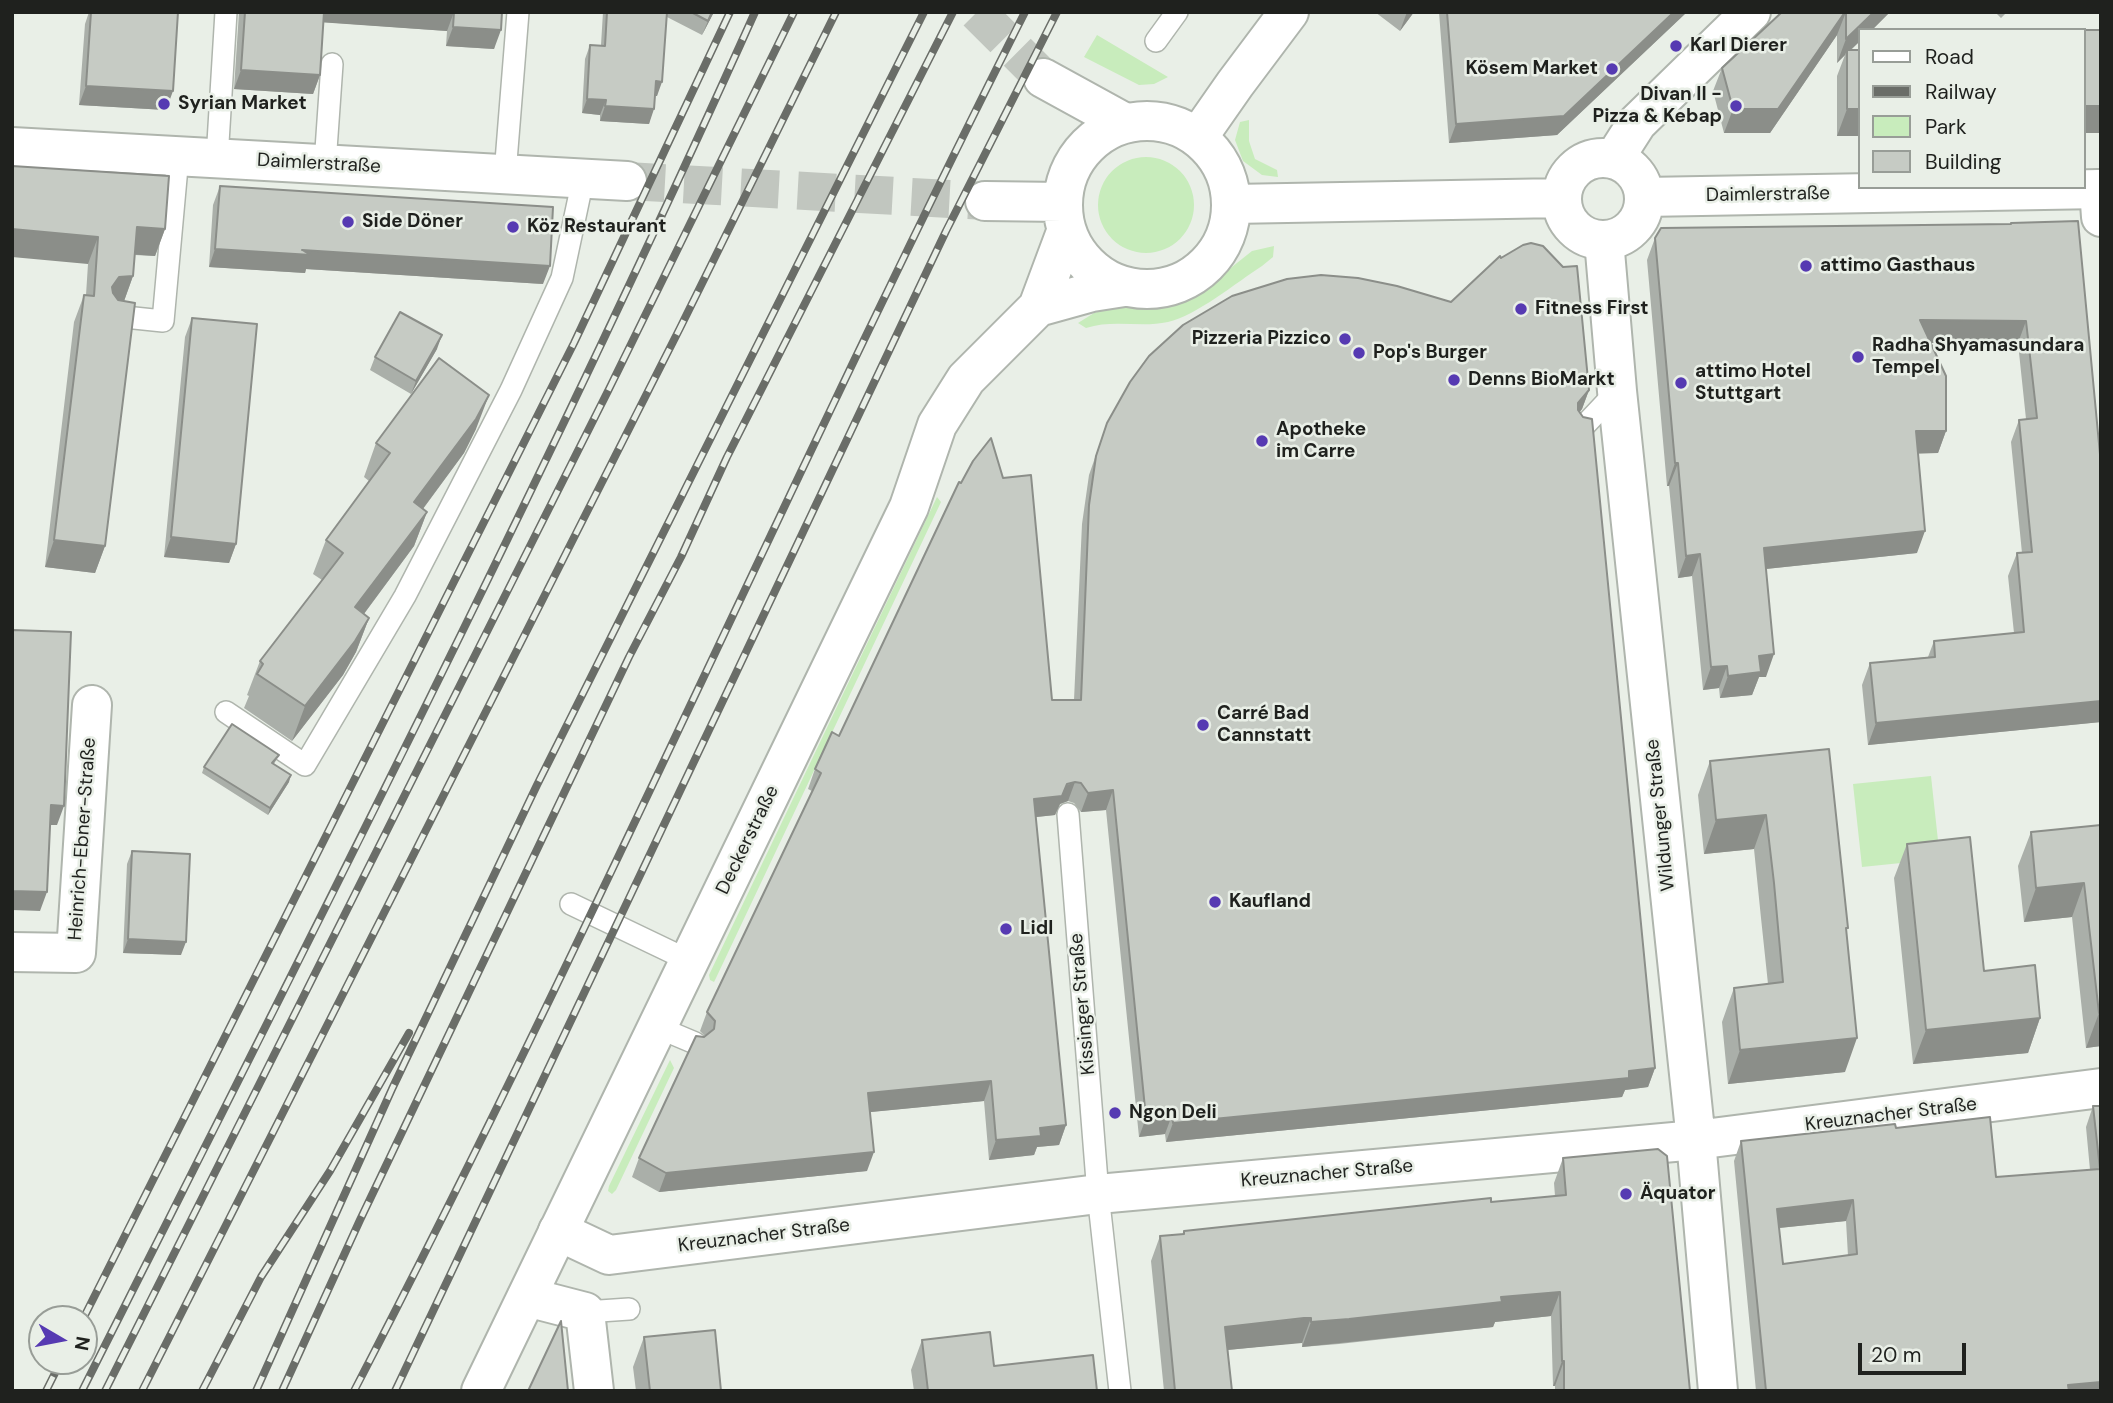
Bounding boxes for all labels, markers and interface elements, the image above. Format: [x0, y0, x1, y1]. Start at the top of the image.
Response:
legend [1857, 28, 2085, 189]
place label: Karl Dierer [1690, 35, 1787, 57]
marker: Karl Dierer [1668, 38, 1684, 54]
text: Road [1925, 43, 1974, 71]
place label: Kösem Market [1465, 58, 1598, 80]
marker: Kösem Market [1604, 61, 1620, 77]
text: Railway [1925, 78, 1997, 106]
place label: Divan II - Pizza & Kebap [1593, 84, 1722, 128]
place label: Syrian Market [178, 93, 307, 115]
marker: Syrian Market [156, 96, 172, 112]
marker: Divan II - Pizza & Kebap [1728, 98, 1744, 114]
text: Park [1925, 113, 1966, 141]
text: Building [1925, 148, 2001, 176]
street label: Daimlerstraße [257, 149, 381, 179]
street label: Daimlerstraße [1706, 183, 1830, 207]
place label: Side Döner [362, 211, 463, 233]
marker: Side Döner [340, 214, 356, 230]
place label: Köz Restaurant [527, 216, 667, 238]
marker: Köz Restaurant [505, 219, 521, 235]
place label: attimo Gasthaus [1820, 255, 1975, 277]
marker: attimo Gasthaus [1798, 258, 1814, 274]
place label: Fitness First [1535, 298, 1648, 320]
marker: Fitness First [1513, 301, 1529, 317]
place label: Pizzeria Pizzico [1192, 328, 1331, 350]
marker: Pizzeria Pizzico [1337, 331, 1353, 347]
place label: Radha Shyamasundara Tempel [1872, 335, 2084, 379]
place label: Pop's Burger [1373, 342, 1487, 364]
marker: Pop's Burger [1351, 345, 1367, 361]
marker: Radha Shyamasundara Tempel [1850, 349, 1866, 365]
place label: attimo Hotel Stuttgart [1695, 361, 1811, 405]
place label: Denns BioMarkt [1468, 369, 1615, 391]
marker: Denns BioMarkt [1446, 372, 1462, 388]
marker: attimo Hotel Stuttgart [1673, 375, 1689, 391]
place label: Apotheke im Carre [1276, 419, 1366, 463]
marker: Apotheke im Carre [1254, 433, 1270, 449]
place label: Carré Bad Cannstatt [1217, 703, 1311, 747]
marker: Carré Bad Cannstatt [1195, 717, 1211, 733]
street label: Heinrich-Ebner-Straße [65, 737, 101, 941]
street label: Wildunger Straße [1642, 738, 1680, 892]
street label: Deckerstraße [712, 782, 784, 898]
place label: Kaufland [1229, 891, 1311, 913]
marker: Kaufland [1207, 894, 1223, 910]
place label: Lidl [1020, 918, 1053, 940]
marker: Lidl [998, 921, 1014, 937]
street label: Kissinger Straße [1065, 932, 1101, 1076]
street label: Kreuznacher Straße [1804, 1093, 1978, 1137]
place label: Ngon Deli [1129, 1102, 1217, 1124]
marker: Ngon Deli [1107, 1105, 1123, 1121]
street label: Kreuznacher Straße [1240, 1155, 1414, 1193]
place label: Äquator [1640, 1183, 1716, 1205]
marker: Äquator [1618, 1186, 1634, 1202]
street label: Kreuznacher Straße [677, 1214, 851, 1258]
north arrow [28, 1305, 98, 1375]
scale bar [1861, 1330, 1969, 1374]
text: N [69, 1334, 96, 1352]
text: 20 m [1871, 1341, 1922, 1369]

